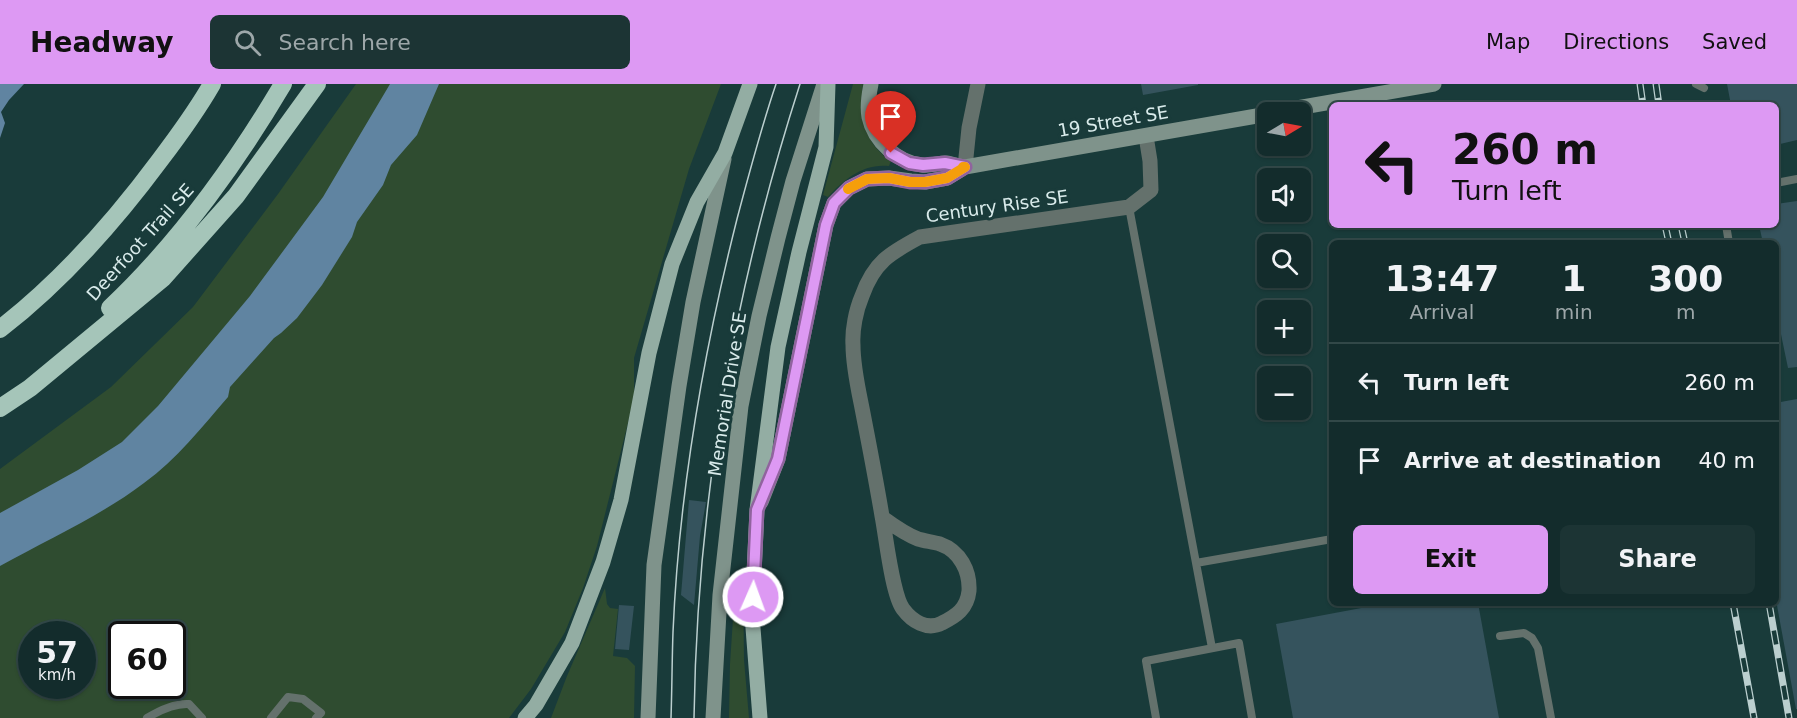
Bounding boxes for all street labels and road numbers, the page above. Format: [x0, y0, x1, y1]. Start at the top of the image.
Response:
street label: 19 Street SE [1056, 101, 1170, 141]
street label: Deerfoot Trail SE [82, 179, 198, 305]
street label: Century Rise SE [924, 186, 1070, 226]
street label: Memorial Drive SE [704, 310, 750, 478]

